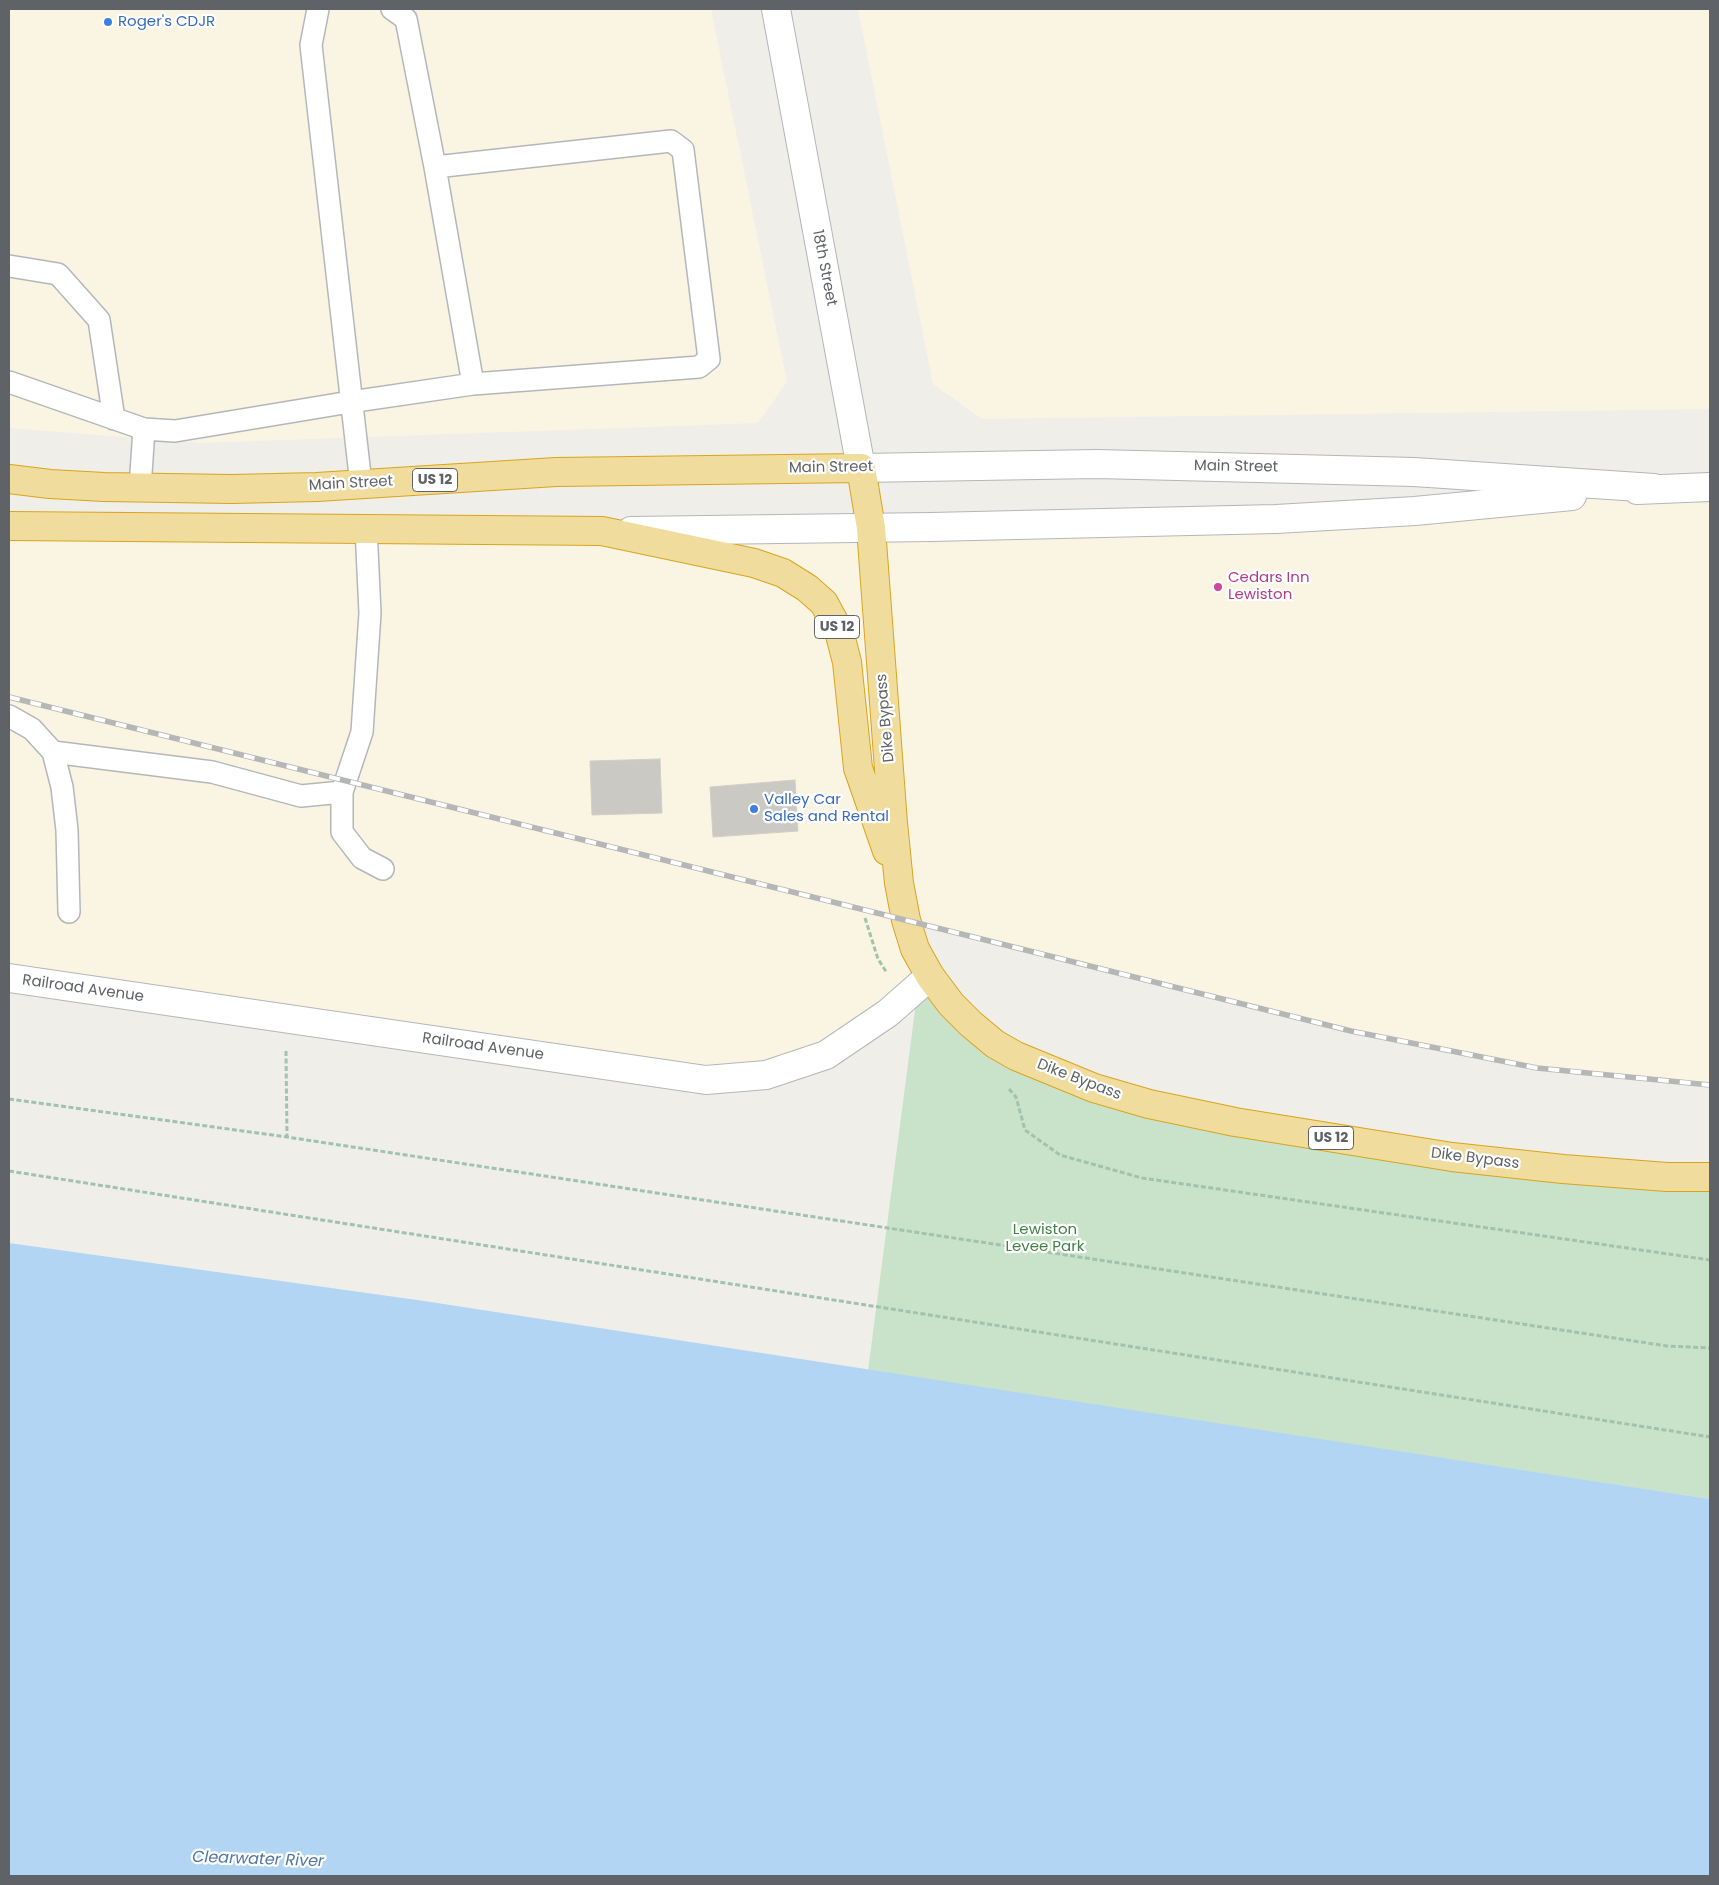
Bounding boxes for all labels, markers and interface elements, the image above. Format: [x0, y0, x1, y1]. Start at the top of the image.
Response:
place label: Roger's CDJR [118, 13, 215, 31]
marker: Roger's CDJR [102, 16, 114, 28]
street label: 18th Street [808, 228, 840, 308]
street label: Main Street [1194, 457, 1278, 477]
street label: Main Street [789, 458, 873, 478]
road number: US 12 [412, 468, 458, 492]
street label: Main Street [308, 473, 394, 495]
place label: Cedars Inn Lewiston [1228, 569, 1309, 604]
marker: Cedars Inn Lewiston [1212, 581, 1224, 593]
road number: US 12 [814, 616, 860, 638]
street label: Dike Bypass [873, 673, 899, 763]
place label: Valley Car Sales and Rental [764, 791, 889, 826]
marker: Valley Car Sales and Rental [748, 803, 760, 815]
street label: Railroad Avenue [21, 972, 145, 1006]
street label: Railroad Avenue [421, 1030, 545, 1064]
street label: Dike Bypass [1034, 1056, 1124, 1104]
road number: US 12 [1308, 1126, 1354, 1150]
street label: Dike Bypass [1430, 1145, 1520, 1173]
park label: Lewiston Levee Park [1006, 1221, 1084, 1256]
water label: Clearwater River [192, 1848, 324, 1872]

